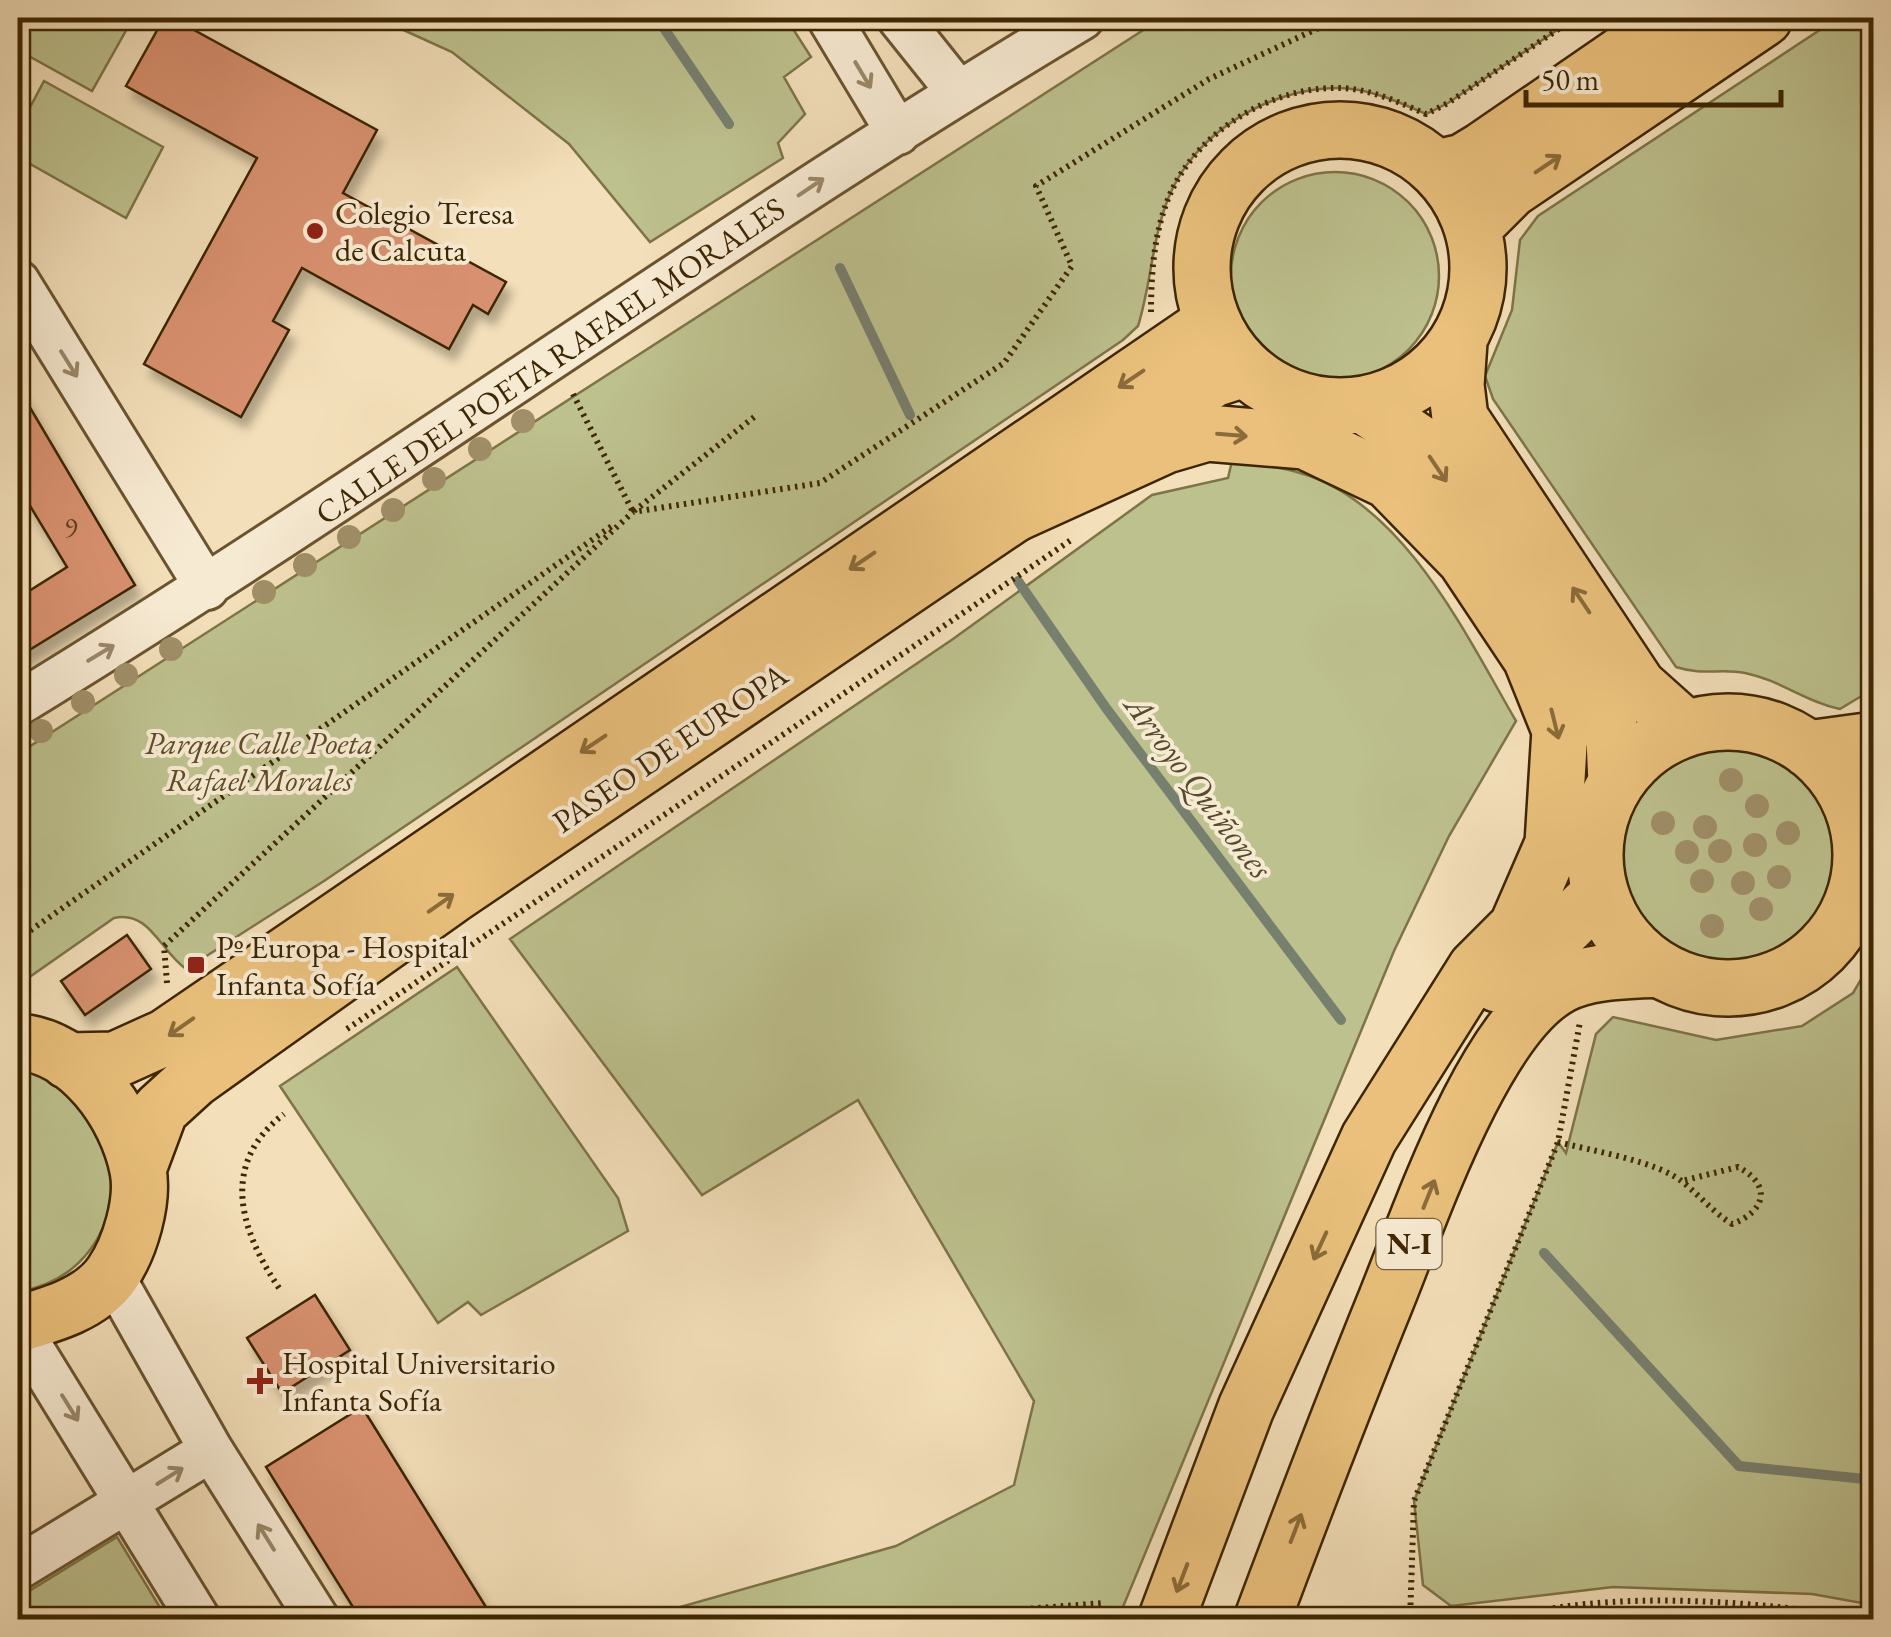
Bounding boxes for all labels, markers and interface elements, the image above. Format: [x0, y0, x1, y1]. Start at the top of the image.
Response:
scale bar [1526, 45, 1781, 107]
one-way arrow [853, 60, 873, 89]
text: 50 m [1541, 60, 1599, 99]
one-way arrow [1534, 154, 1562, 175]
one-way arrow [797, 177, 825, 198]
street label: CALLE DEL POETA RAFAEL MORALES [307, 188, 793, 534]
place label: Colegio Teresa de Calcuta [335, 192, 514, 271]
marker: Colegio Teresa de Calcuta [304, 220, 326, 242]
one-way arrow [59, 349, 80, 378]
one-way arrow [1118, 368, 1146, 389]
one-way arrow [1216, 425, 1248, 444]
one-way arrow [1427, 454, 1448, 482]
house number: 9 [64, 509, 78, 545]
one-way arrow [849, 551, 877, 572]
one-way arrow [1571, 587, 1592, 615]
one-way arrow [86, 643, 115, 663]
street label: PASEO DE EUROPA [544, 653, 796, 842]
water label: Arroyo Quiñones [1113, 682, 1284, 888]
one-way arrow [1547, 708, 1566, 740]
park label: Parque Calle Poeta Rafael Morales [145, 722, 373, 801]
one-way arrow [580, 733, 608, 754]
one-way arrow [426, 893, 454, 914]
place label: Pº Europa - Hospital Infanta Sofía [216, 926, 469, 1005]
marker: Pº Europa - Hospital Infanta Sofía [185, 954, 207, 976]
one-way arrow [168, 1016, 195, 1037]
one-way arrow [1422, 1179, 1440, 1210]
road number: N-I [1376, 1219, 1442, 1269]
one-way arrow [1310, 1230, 1328, 1261]
place label: Hospital Universitario Infanta Sofía [282, 1342, 556, 1421]
marker: Hospital Universitario Infanta Sofía [247, 1368, 273, 1394]
one-way arrow [60, 1393, 80, 1422]
one-way arrow [155, 1466, 183, 1486]
one-way arrow [1288, 1514, 1306, 1545]
one-way arrow [255, 1523, 276, 1552]
one-way arrow [1171, 1562, 1189, 1593]

